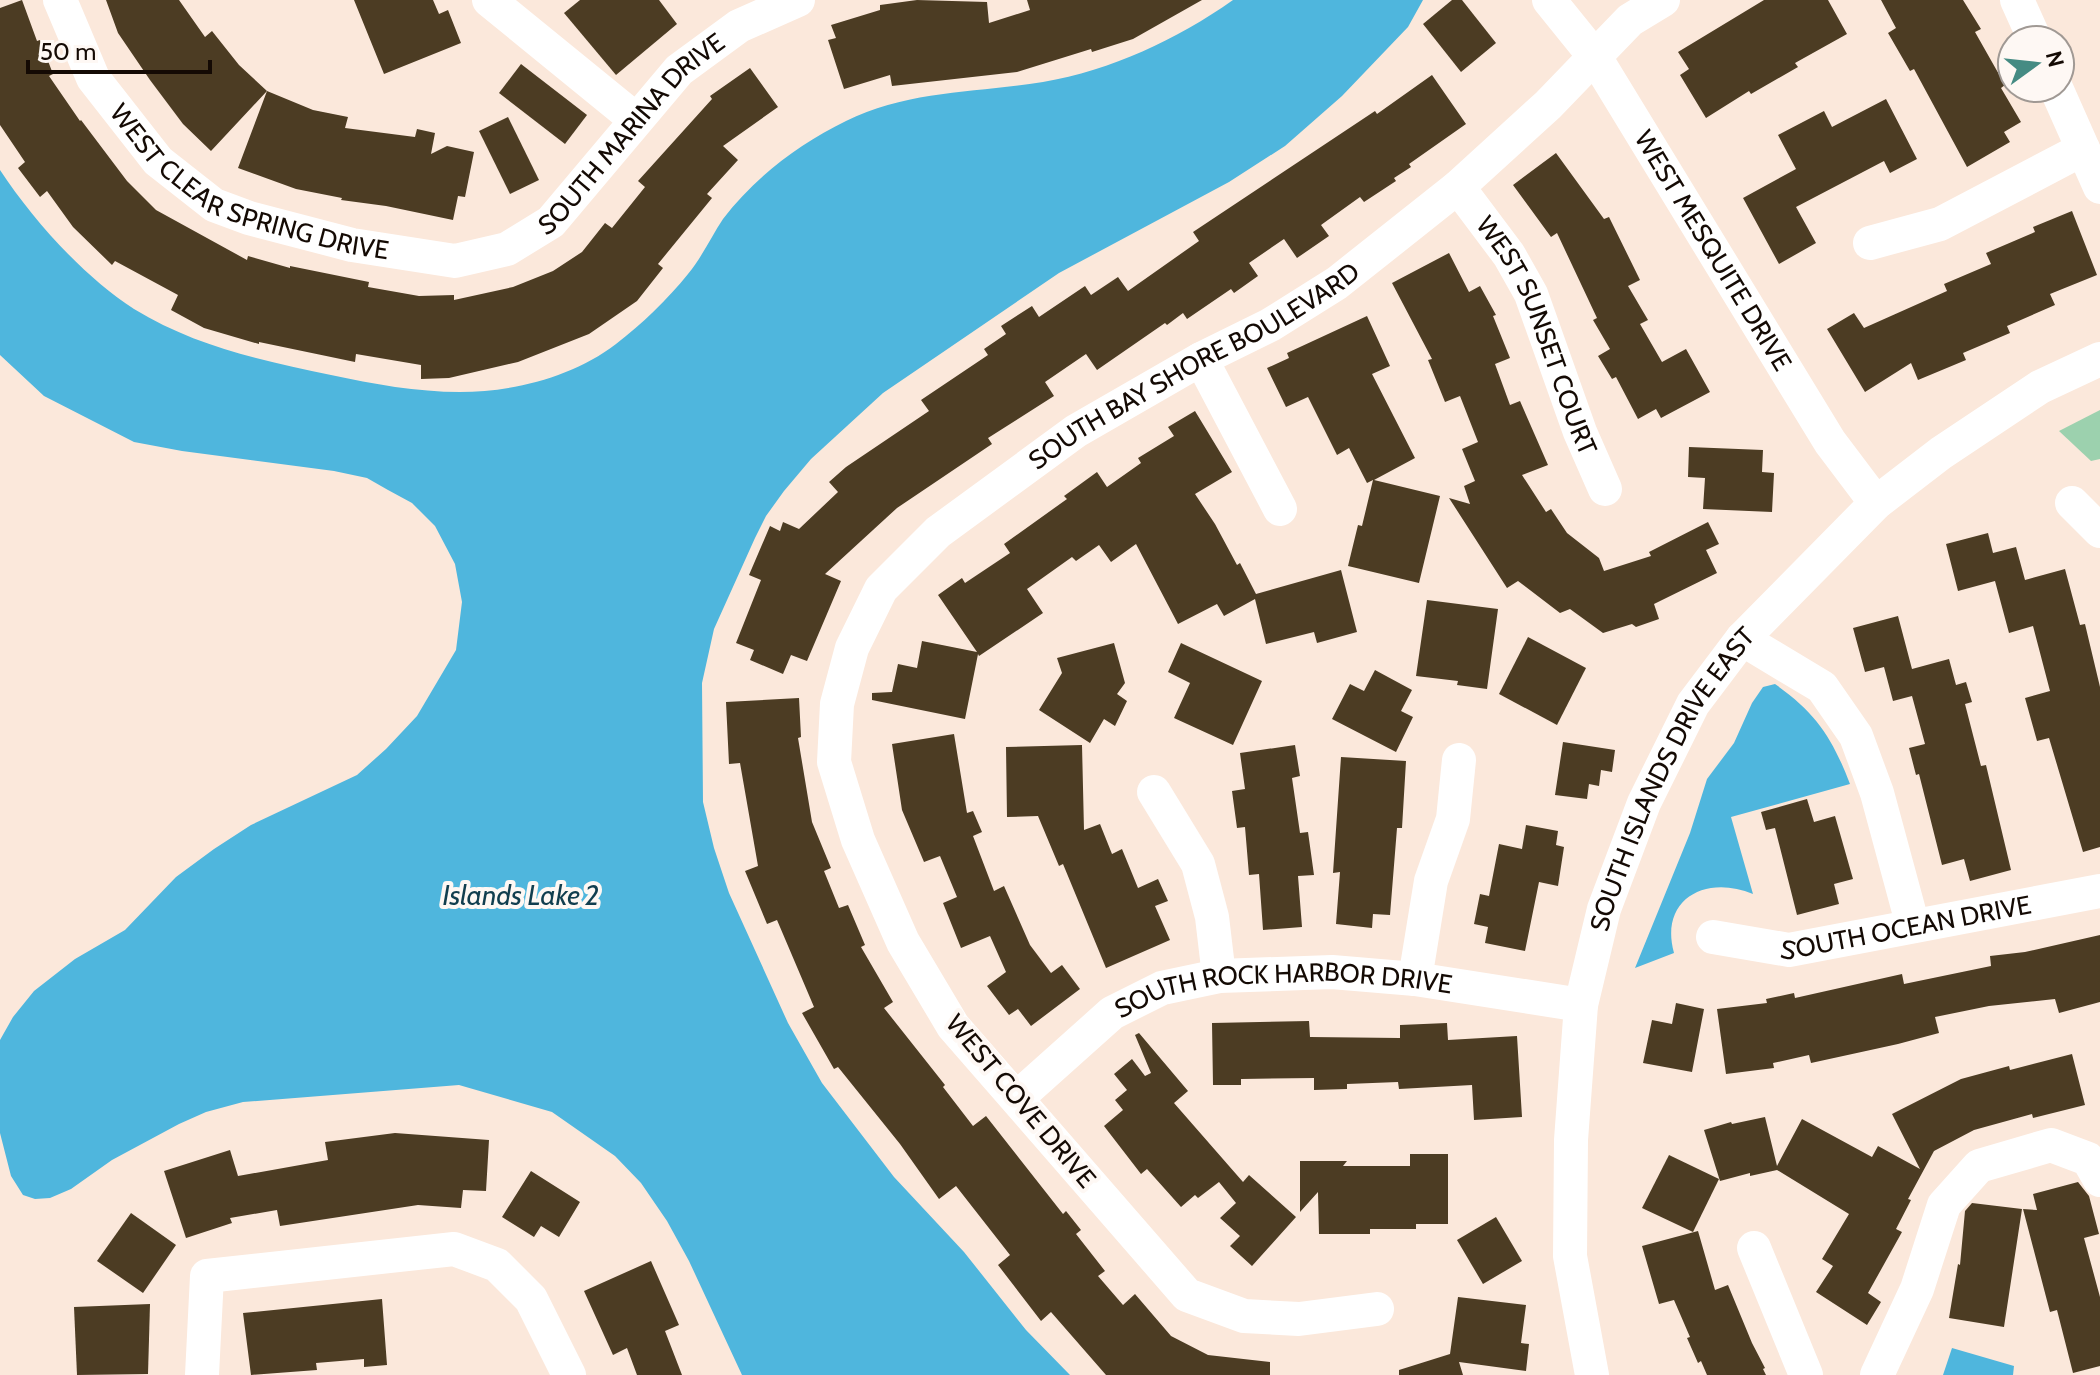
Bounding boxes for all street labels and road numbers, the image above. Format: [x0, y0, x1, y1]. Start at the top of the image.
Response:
street label: SOUTH MARINA DRIVE [532, 26, 731, 242]
street label: WEST CLEAR SPRING DRIVE [103, 97, 391, 267]
street label: WEST MESQUITE DRIVE [1628, 125, 1799, 377]
street label: WEST SUNSET COURT [1469, 210, 1604, 460]
street label: SOUTH BAY SHORE BOULEVARD [1022, 255, 1366, 476]
street label: SOUTH ISLANDS DRIVE EAST [1583, 620, 1761, 934]
street label: SOUTH OCEAN DRIVE [1778, 888, 2034, 967]
street label: SOUTH ROCK HARBOR DRIVE [1109, 955, 1455, 1025]
street label: WEST COVE DRIVE [939, 1008, 1103, 1194]

